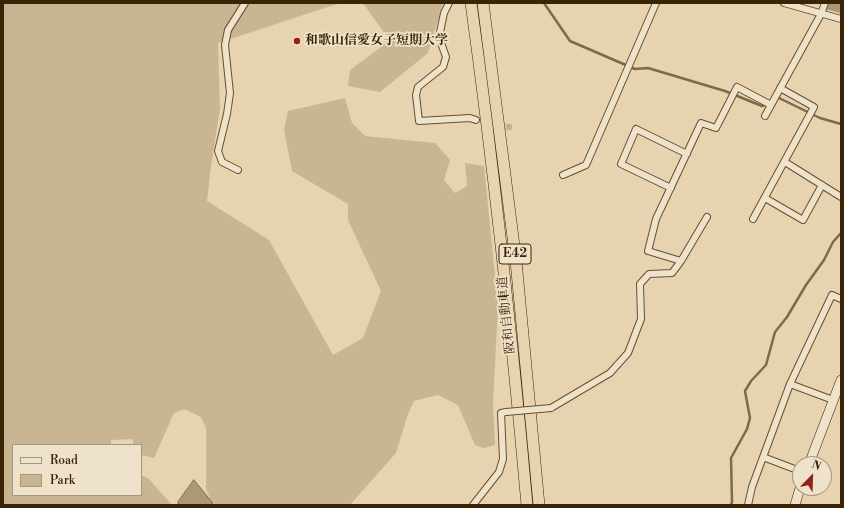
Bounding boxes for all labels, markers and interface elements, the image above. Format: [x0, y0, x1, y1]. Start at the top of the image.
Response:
place label: 和歌山信愛女子短期大学 [305, 33, 448, 49]
marker: 和歌山信愛女子短期大学 [292, 36, 302, 46]
road number: E42 [499, 244, 531, 264]
street label: 阪和自動車道 [495, 275, 519, 355]
legend [12, 444, 142, 496]
text: Road [50, 453, 78, 468]
north arrow [792, 456, 832, 496]
text: N [810, 458, 823, 474]
text: Park [50, 473, 75, 488]

